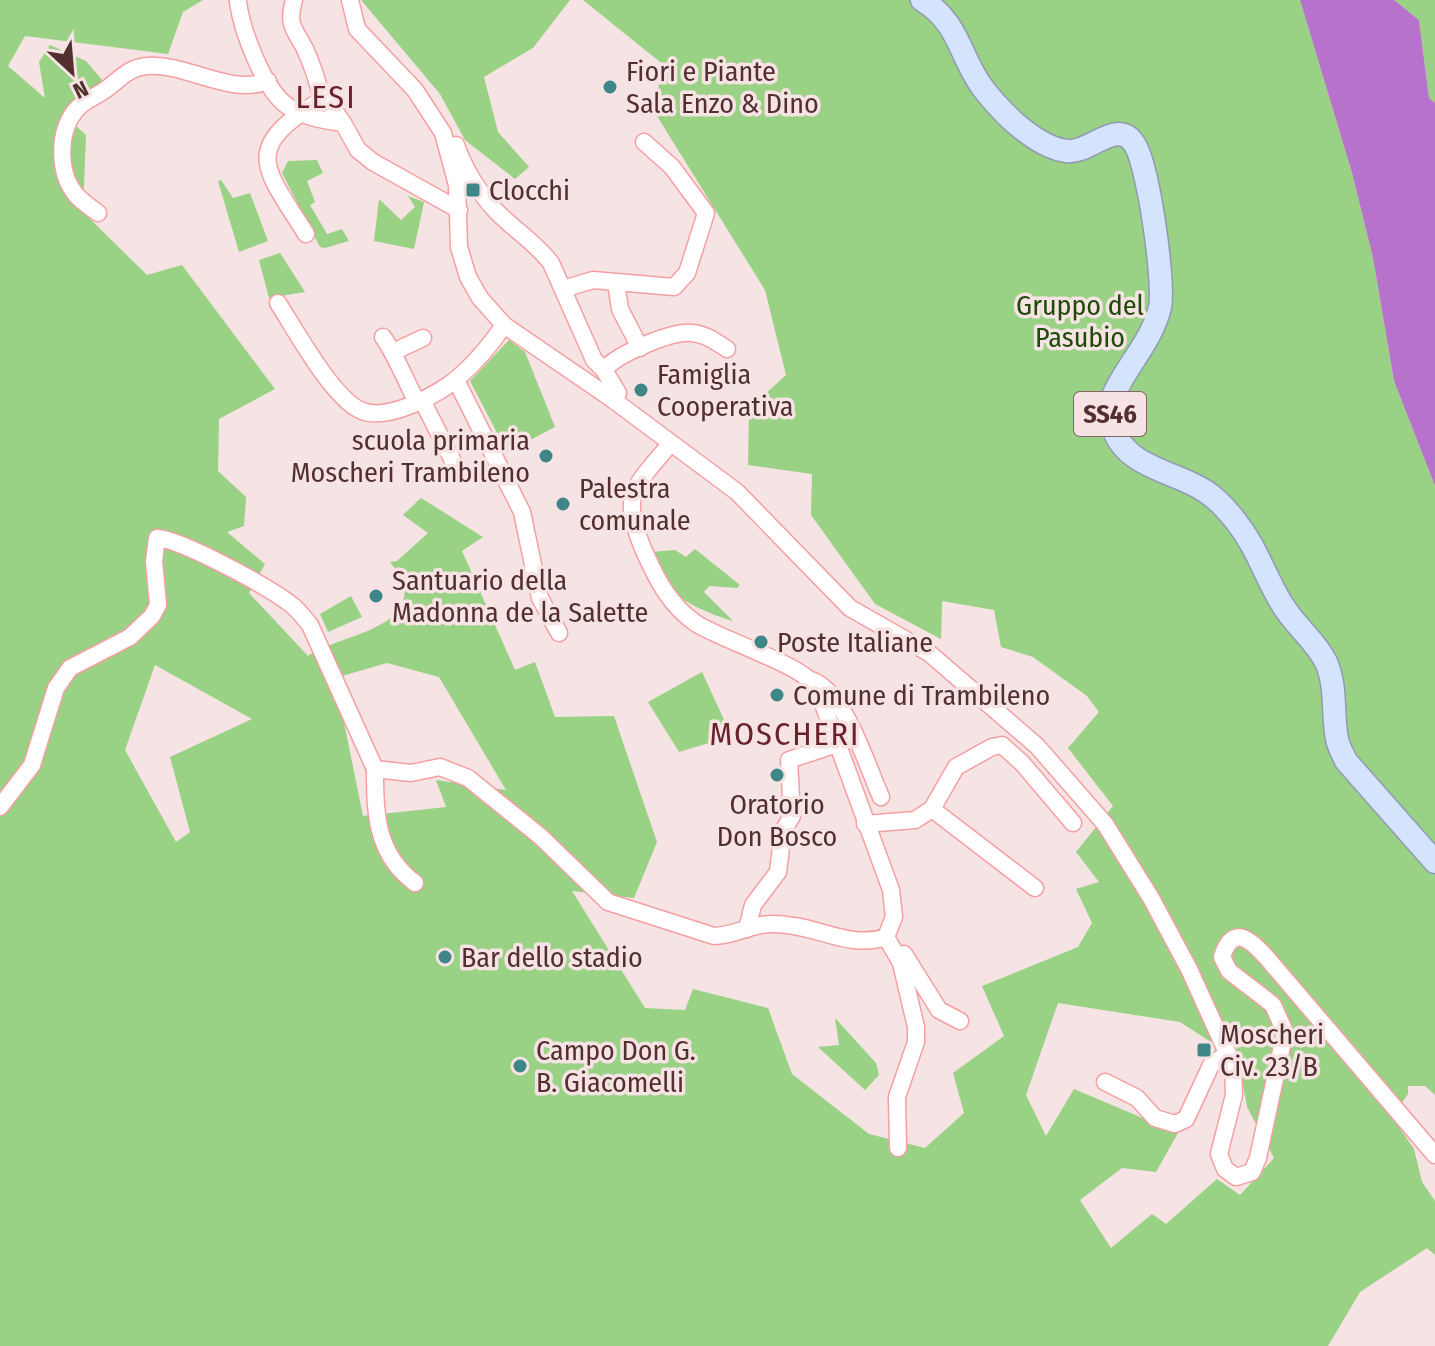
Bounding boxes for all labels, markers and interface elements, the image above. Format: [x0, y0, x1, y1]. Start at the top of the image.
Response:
north arrow [32, 32, 112, 112]
place label: Fiori e Piante Sala Enzo & Dino [626, 55, 819, 120]
text: N [69, 75, 92, 105]
district label: LESI [295, 78, 357, 116]
marker: Fiori e Piante Sala Enzo & Dino [601, 78, 619, 96]
place label: Clocchi [489, 174, 570, 207]
marker: Clocchi [464, 181, 482, 199]
park label: Gruppo del Pasubio [1016, 289, 1144, 354]
place label: Famiglia Cooperativa [657, 358, 793, 423]
marker: Famiglia Cooperativa [632, 381, 650, 399]
road number: SS46 [1074, 392, 1146, 436]
place label: scuola primaria Moscheri Trambileno [291, 424, 530, 489]
marker: scuola primaria Moscheri Trambileno [537, 447, 555, 465]
place label: Palestra comunale [579, 472, 691, 537]
marker: Palestra comunale [554, 495, 572, 513]
place label: Santuario della Madonna de la Salette [392, 564, 648, 629]
marker: Santuario della Madonna de la Salette [367, 587, 385, 605]
place label: Poste Italiane [777, 626, 933, 659]
marker: Poste Italiane [752, 633, 770, 651]
place label: Comune di Trambileno [793, 679, 1050, 712]
marker: Comune di Trambileno [768, 686, 786, 704]
district label: MOSCHERI [710, 715, 860, 753]
marker: Oratorio Don Bosco [768, 766, 786, 784]
place label: Oratorio Don Bosco [717, 788, 837, 853]
place label: Bar dello stadio [461, 941, 643, 974]
marker: Bar dello stadio [436, 948, 454, 966]
place label: Moscheri Civ. 23/B [1220, 1018, 1324, 1083]
place label: Campo Don G. B. Giacomelli [536, 1034, 696, 1099]
marker: Moscheri Civ. 23/B [1195, 1041, 1213, 1059]
marker: Campo Don G. B. Giacomelli [511, 1057, 529, 1075]

